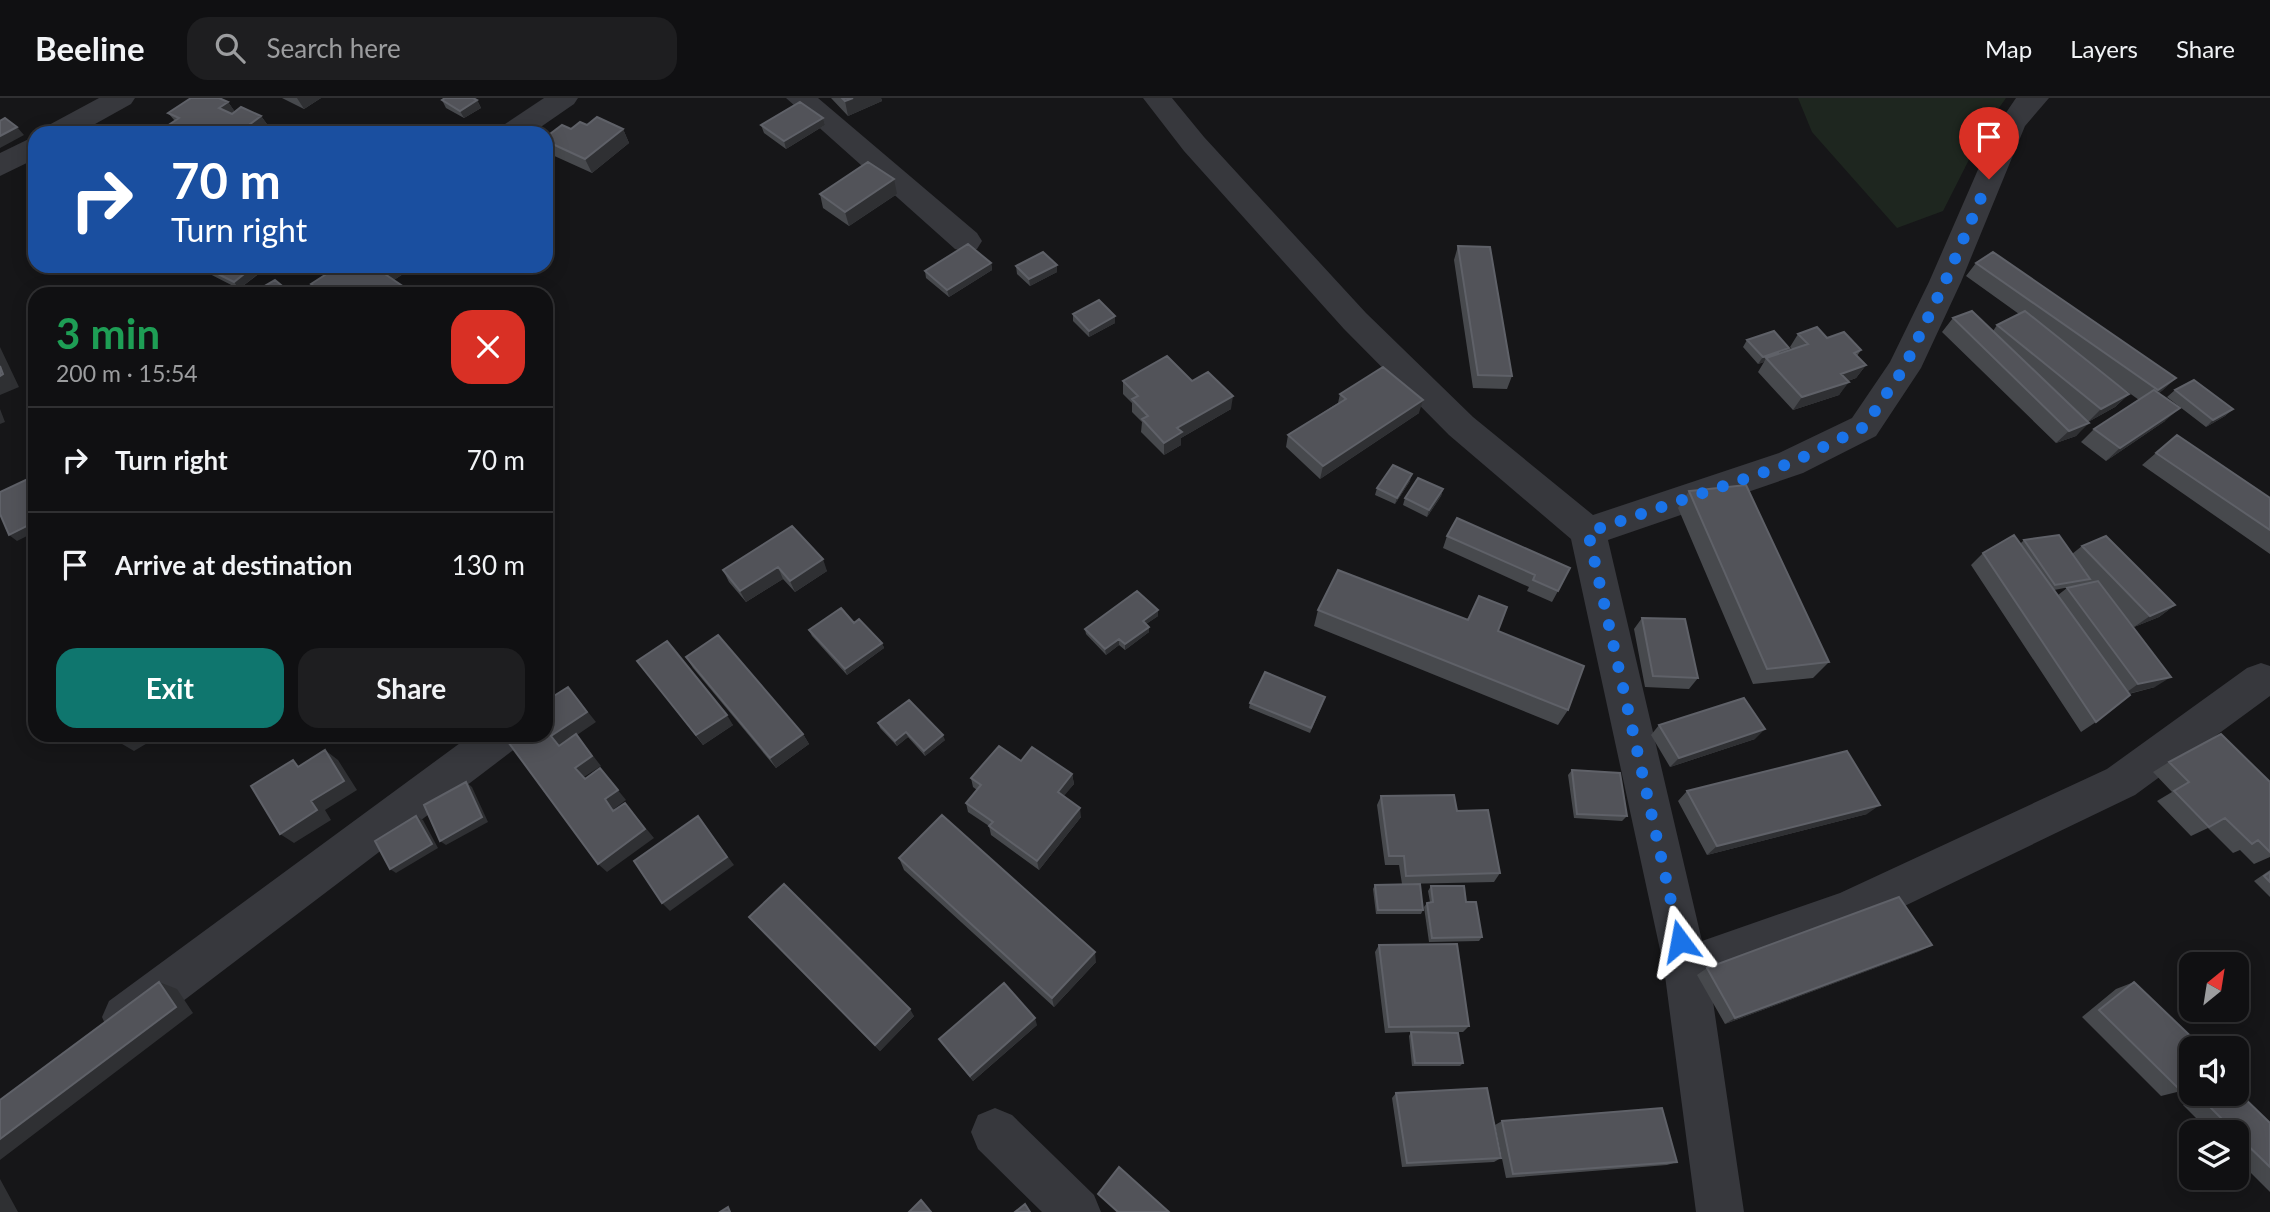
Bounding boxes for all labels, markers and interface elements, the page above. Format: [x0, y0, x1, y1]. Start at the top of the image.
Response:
search box [187, 17, 677, 80]
text: Beeline [35, 28, 145, 68]
icon: search [211, 29, 249, 67]
text: Search here [267, 32, 401, 64]
text: Map [1985, 34, 2032, 63]
text: Layers [2070, 34, 2138, 63]
text: Share [2176, 34, 2235, 63]
pin [1959, 107, 2019, 179]
icon: arrive [1970, 118, 2008, 156]
text: 70 m [171, 151, 281, 209]
icon: right [56, 154, 147, 245]
text: Turn right [171, 210, 307, 249]
text: 3 min [56, 308, 160, 358]
button: close [451, 310, 525, 384]
text: 200 m · 15:54 [56, 359, 198, 387]
icon: right [56, 441, 94, 479]
text: Turn right [115, 444, 228, 476]
text: 70 m [467, 444, 525, 476]
icon: arrive [56, 546, 94, 584]
text: Arrive at destination [115, 549, 352, 581]
text: 130 m [452, 549, 525, 581]
button: Exit [56, 648, 284, 728]
button: Share [298, 648, 525, 728]
position arrow [1643, 904, 1717, 978]
north arrow [2179, 952, 2249, 1022]
map controls [2179, 952, 2249, 1190]
button: sound [2179, 1036, 2249, 1106]
button: layers [2179, 1120, 2249, 1190]

